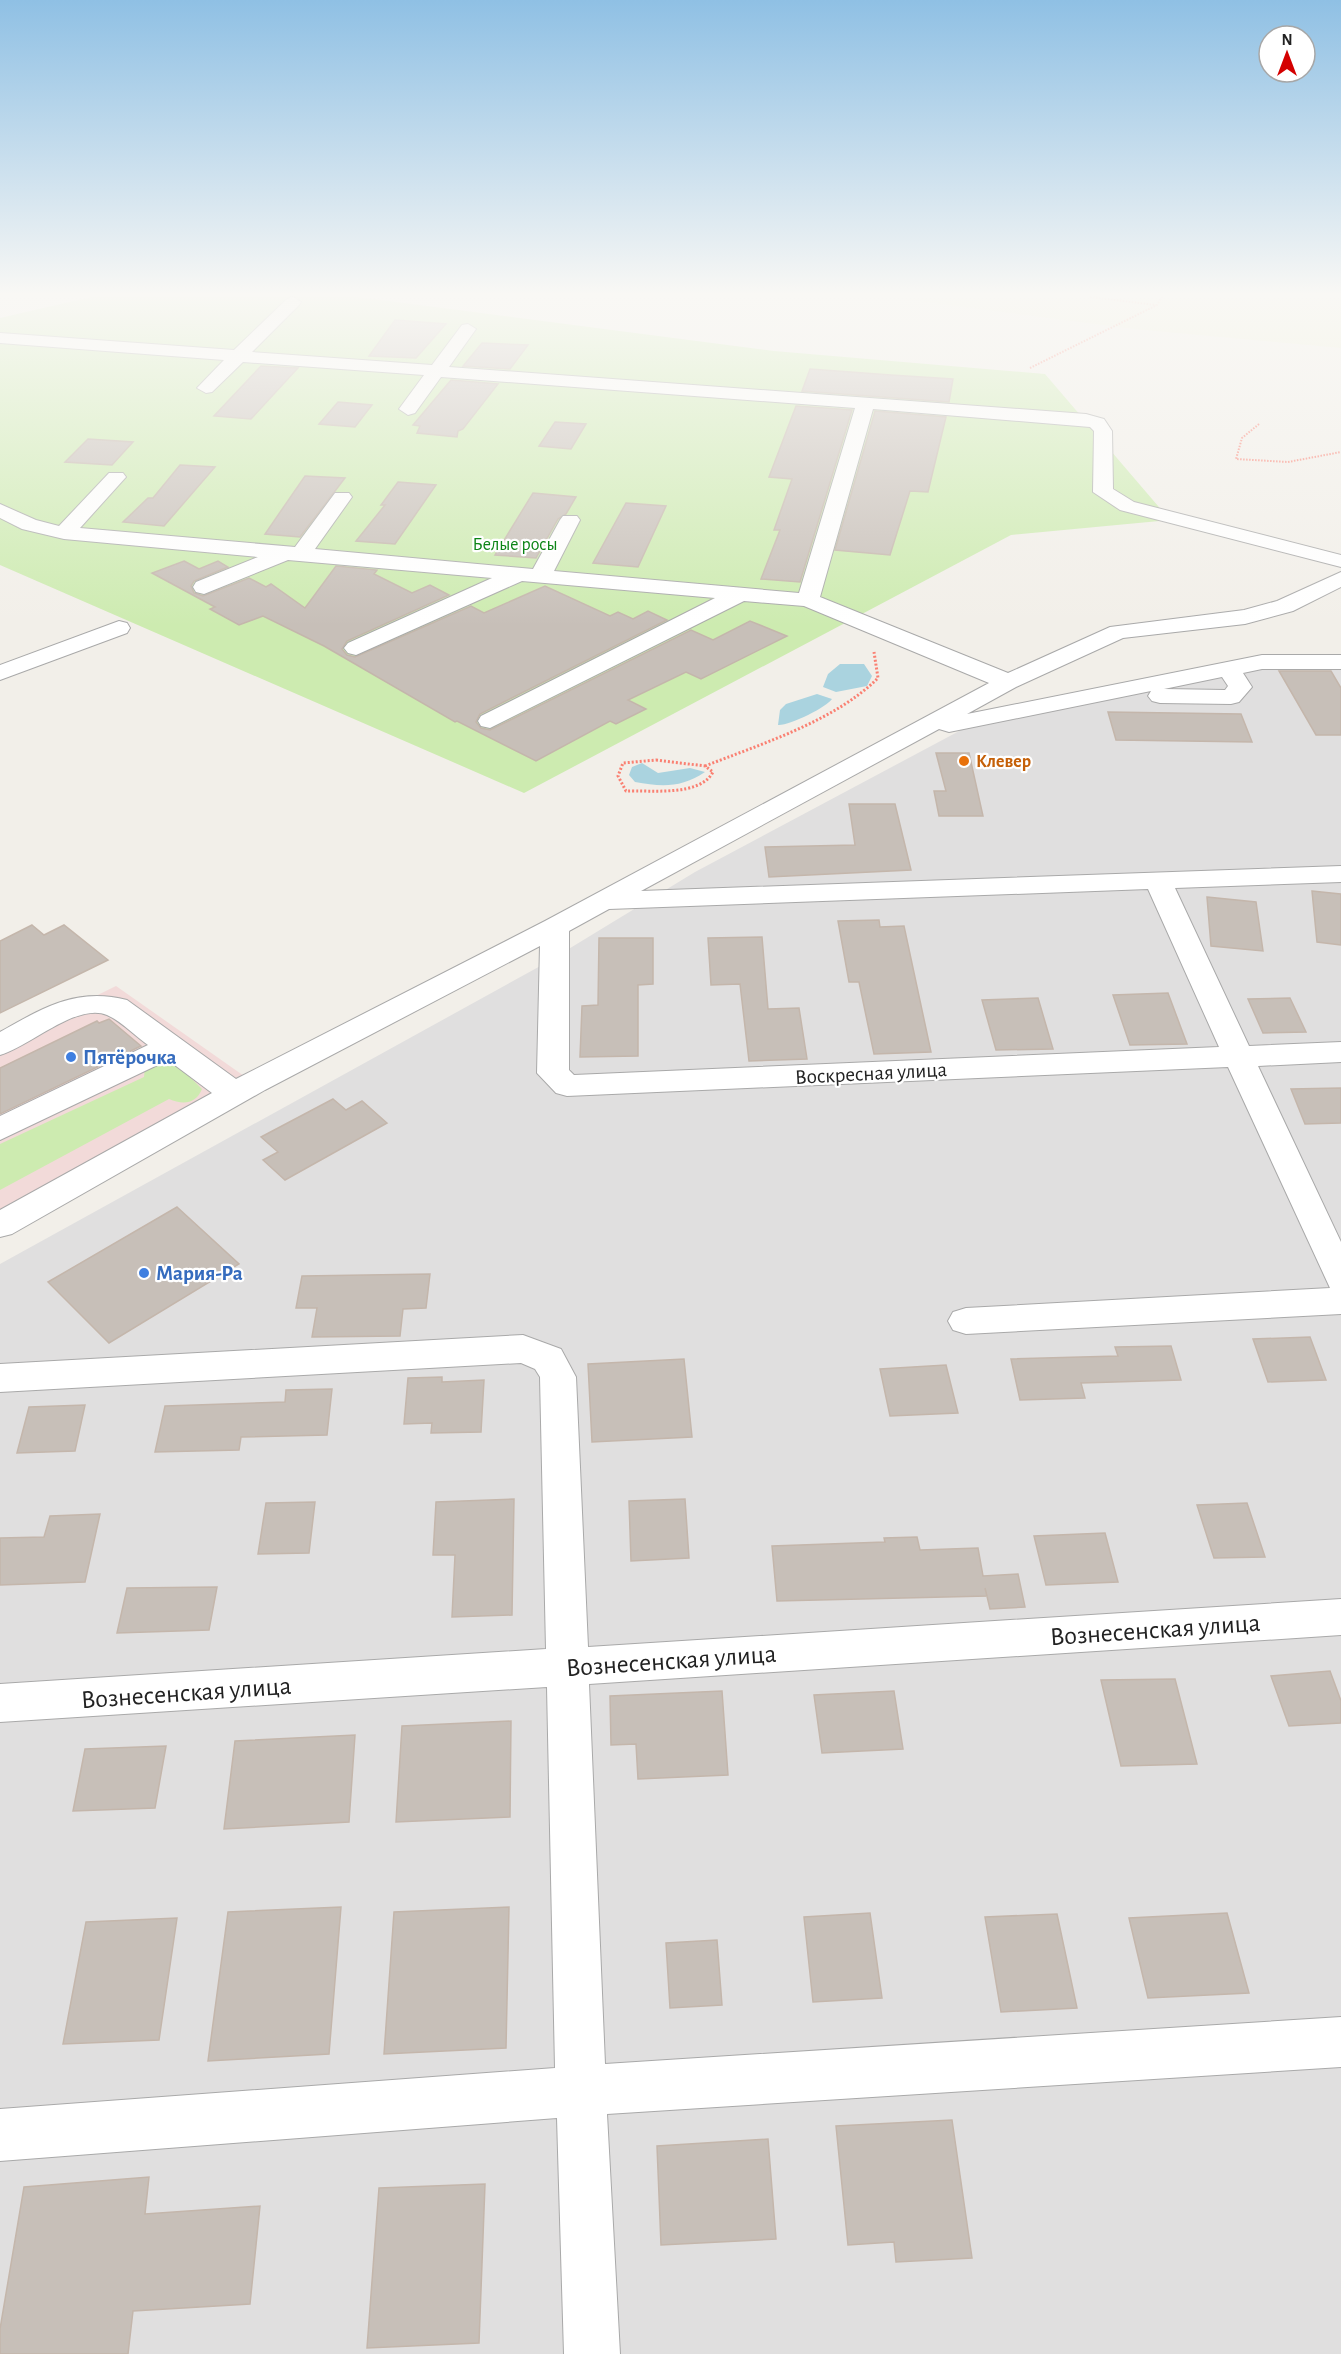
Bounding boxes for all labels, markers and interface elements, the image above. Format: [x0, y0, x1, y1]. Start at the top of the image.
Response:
north arrow [1257, 24, 1317, 84]
text: N [1281, 32, 1293, 48]
park label: Белые росы [472, 536, 558, 554]
place label: Клевер [976, 753, 1031, 771]
marker: Клевер [957, 754, 971, 768]
place label: Пятёрочка [83, 1047, 177, 1068]
marker: Пятёрочка [64, 1050, 78, 1064]
street label: Воскресная улица [794, 1059, 948, 1088]
place label: Мария-Ра [156, 1263, 243, 1284]
marker: Мария-Ра [137, 1266, 151, 1280]
street label: Вознесенская улица [1049, 1610, 1261, 1650]
street label: Вознесенская улица [565, 1641, 777, 1681]
street label: Вознесенская улица [80, 1673, 292, 1713]

